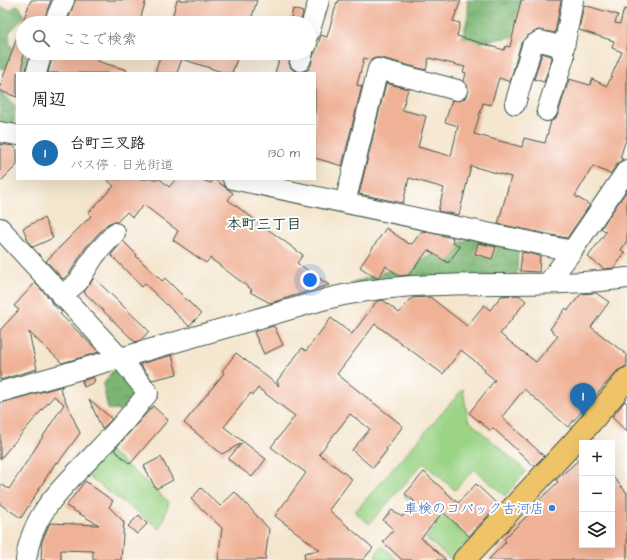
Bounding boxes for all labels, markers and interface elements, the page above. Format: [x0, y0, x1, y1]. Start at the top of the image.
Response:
search box [16, 16, 316, 60]
icon: search [30, 27, 52, 49]
text: ここで検索 [62, 29, 137, 50]
text: 周辺 [32, 88, 66, 112]
text: 台町三叉路 [70, 133, 145, 154]
text: 1 [44, 144, 46, 162]
text: 130 m [268, 144, 300, 162]
text: バス停 · 日光街道 [70, 156, 173, 174]
district label: 本町三丁目 [226, 214, 302, 235]
your location [300, 270, 320, 290]
pin: 1 [570, 383, 596, 416]
map controls [579, 440, 615, 548]
button: + [579, 440, 615, 476]
button: − [579, 476, 615, 512]
place label: 車検のコバック古河店 [404, 499, 544, 519]
marker: 車検のコバック古河店 [547, 503, 557, 513]
button: layers [579, 512, 615, 548]

